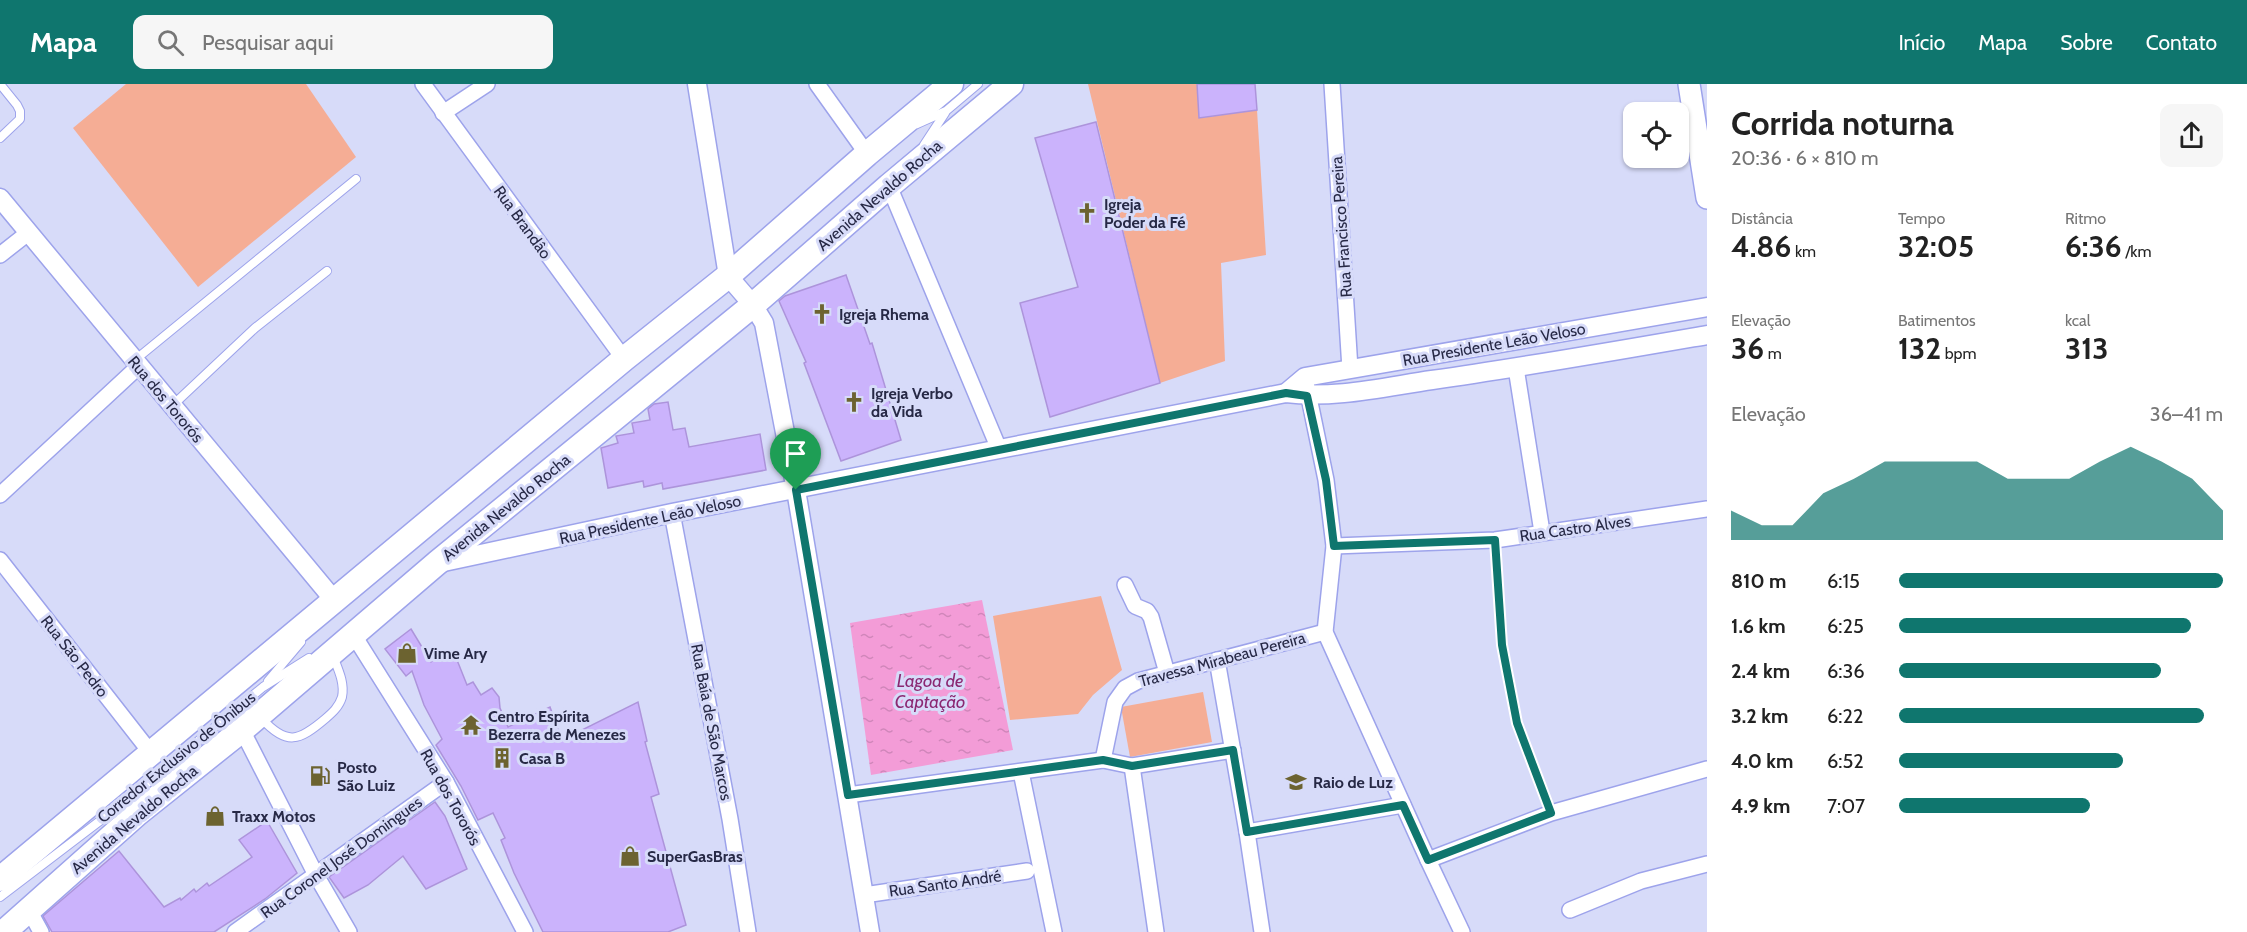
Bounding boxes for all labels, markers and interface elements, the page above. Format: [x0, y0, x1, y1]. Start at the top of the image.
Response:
search box [133, 15, 553, 69]
text: Mapa [30, 25, 97, 59]
icon: search [154, 26, 187, 59]
text: Pesquisar aqui [202, 29, 334, 56]
text: Início [1898, 30, 1945, 55]
text: Mapa [1978, 30, 2027, 55]
text: Sobre [2060, 30, 2113, 55]
text: Contato [2146, 30, 2217, 55]
map controls [1623, 102, 1689, 168]
button: locate [1623, 102, 1689, 168]
text: Corrida noturna [1731, 103, 1954, 143]
button: share [2160, 104, 2223, 167]
street label: Avenida Nevaldo Rocha [813, 136, 946, 255]
text: 20:36 · 6 × 810 m [1731, 146, 1879, 170]
street label: Rua Francisco Pereira [1327, 155, 1356, 298]
street label: Rua Brandâo [490, 182, 556, 263]
place label: Igreja Poder da Fé [1104, 195, 1186, 232]
church icon: Igreja Poder da Fé [1075, 201, 1099, 225]
text: Distância [1731, 209, 1793, 228]
text: Tempo [1898, 209, 1945, 228]
text: Ritmo [2065, 209, 2106, 228]
text: 4.86 [1731, 228, 1791, 265]
text: 32:05 [1898, 228, 1974, 265]
text: 6:36 [2065, 228, 2122, 265]
text: km [1791, 242, 1816, 261]
text: /km [2122, 242, 2152, 261]
church icon: Igreja Rhema [810, 302, 834, 326]
place label: Igreja Rhema [839, 305, 929, 324]
text: Elevação [1731, 311, 1791, 330]
text: Batimentos [1898, 311, 1976, 330]
text: kcal [2065, 311, 2091, 330]
street label: Rua Presidente Leão Veloso [1401, 319, 1587, 370]
text: 36 [1731, 330, 1764, 367]
text: 132 [1898, 330, 1941, 367]
text: 313 [2065, 330, 2108, 367]
text: m [1764, 344, 1782, 363]
text: bpm [1941, 344, 1977, 363]
street label: Rua dos Tororós [124, 352, 208, 447]
place label: Igreja Verbo da Vida [871, 384, 953, 421]
church icon: Igreja Verbo da Vida [842, 390, 866, 414]
text: Elevação [1731, 402, 1806, 426]
text: 36–41 m [2150, 402, 2223, 426]
pin [770, 428, 821, 490]
icon: arrive [779, 437, 812, 470]
street label: Avenida Nevaldo Rocha [439, 450, 574, 565]
street label: Rua Presidente Leão Veloso [558, 491, 743, 548]
street label: Rua Castro Alves [1518, 511, 1632, 546]
text: 810 m [1731, 569, 1786, 593]
text: 6:15 [1827, 569, 1860, 593]
street label: Rua São Pedro [37, 612, 112, 701]
text: 1.6 km [1731, 614, 1786, 638]
text: 6:25 [1827, 614, 1864, 638]
street label: Travessa Mirabeau Pereira [1137, 628, 1308, 691]
shop icon: Vime Ary [395, 641, 419, 665]
street label: Rua Baía de São Marcos [687, 642, 736, 802]
place label: Vime Ary [424, 644, 488, 663]
text: 2.4 km [1731, 659, 1790, 683]
text: 6:36 [1827, 659, 1865, 683]
water label: Lagoa de Captação [895, 670, 965, 713]
street label: Corredor Exclusivo de Ônibus [94, 688, 259, 827]
text: 3.2 km [1731, 704, 1788, 728]
text: 6:22 [1827, 704, 1863, 728]
place label: Centro Espírita Bezerra de Menezes [488, 707, 626, 744]
temple icon: Centro Espírita Bezerra de Menezes [459, 713, 483, 737]
street label: Rua dos Tororós [416, 746, 485, 849]
building icon: Casa B [490, 746, 514, 770]
place label: Casa B [519, 749, 565, 768]
text: 4.0 km [1731, 749, 1793, 773]
text: 6:52 [1827, 749, 1864, 773]
place label: Posto São Luiz [337, 758, 396, 795]
street label: Avenida Nevaldo Rocha [67, 761, 202, 878]
fuel station icon: Posto São Luiz [308, 764, 332, 788]
school or university icon: Raio de Luz [1284, 770, 1308, 794]
place label: Raio de Luz [1313, 773, 1393, 792]
street label: Rua Coronel José Domingues [257, 792, 426, 922]
text: 4.9 km [1731, 794, 1790, 818]
text: 7:07 [1827, 794, 1865, 818]
shop icon: Traxx Motos [203, 804, 227, 828]
place label: Traxx Motos [232, 807, 316, 826]
shop icon: SuperGasBras [618, 844, 642, 868]
place label: SuperGasBras [647, 847, 743, 866]
street label: Rua Santo André [888, 866, 1003, 901]

